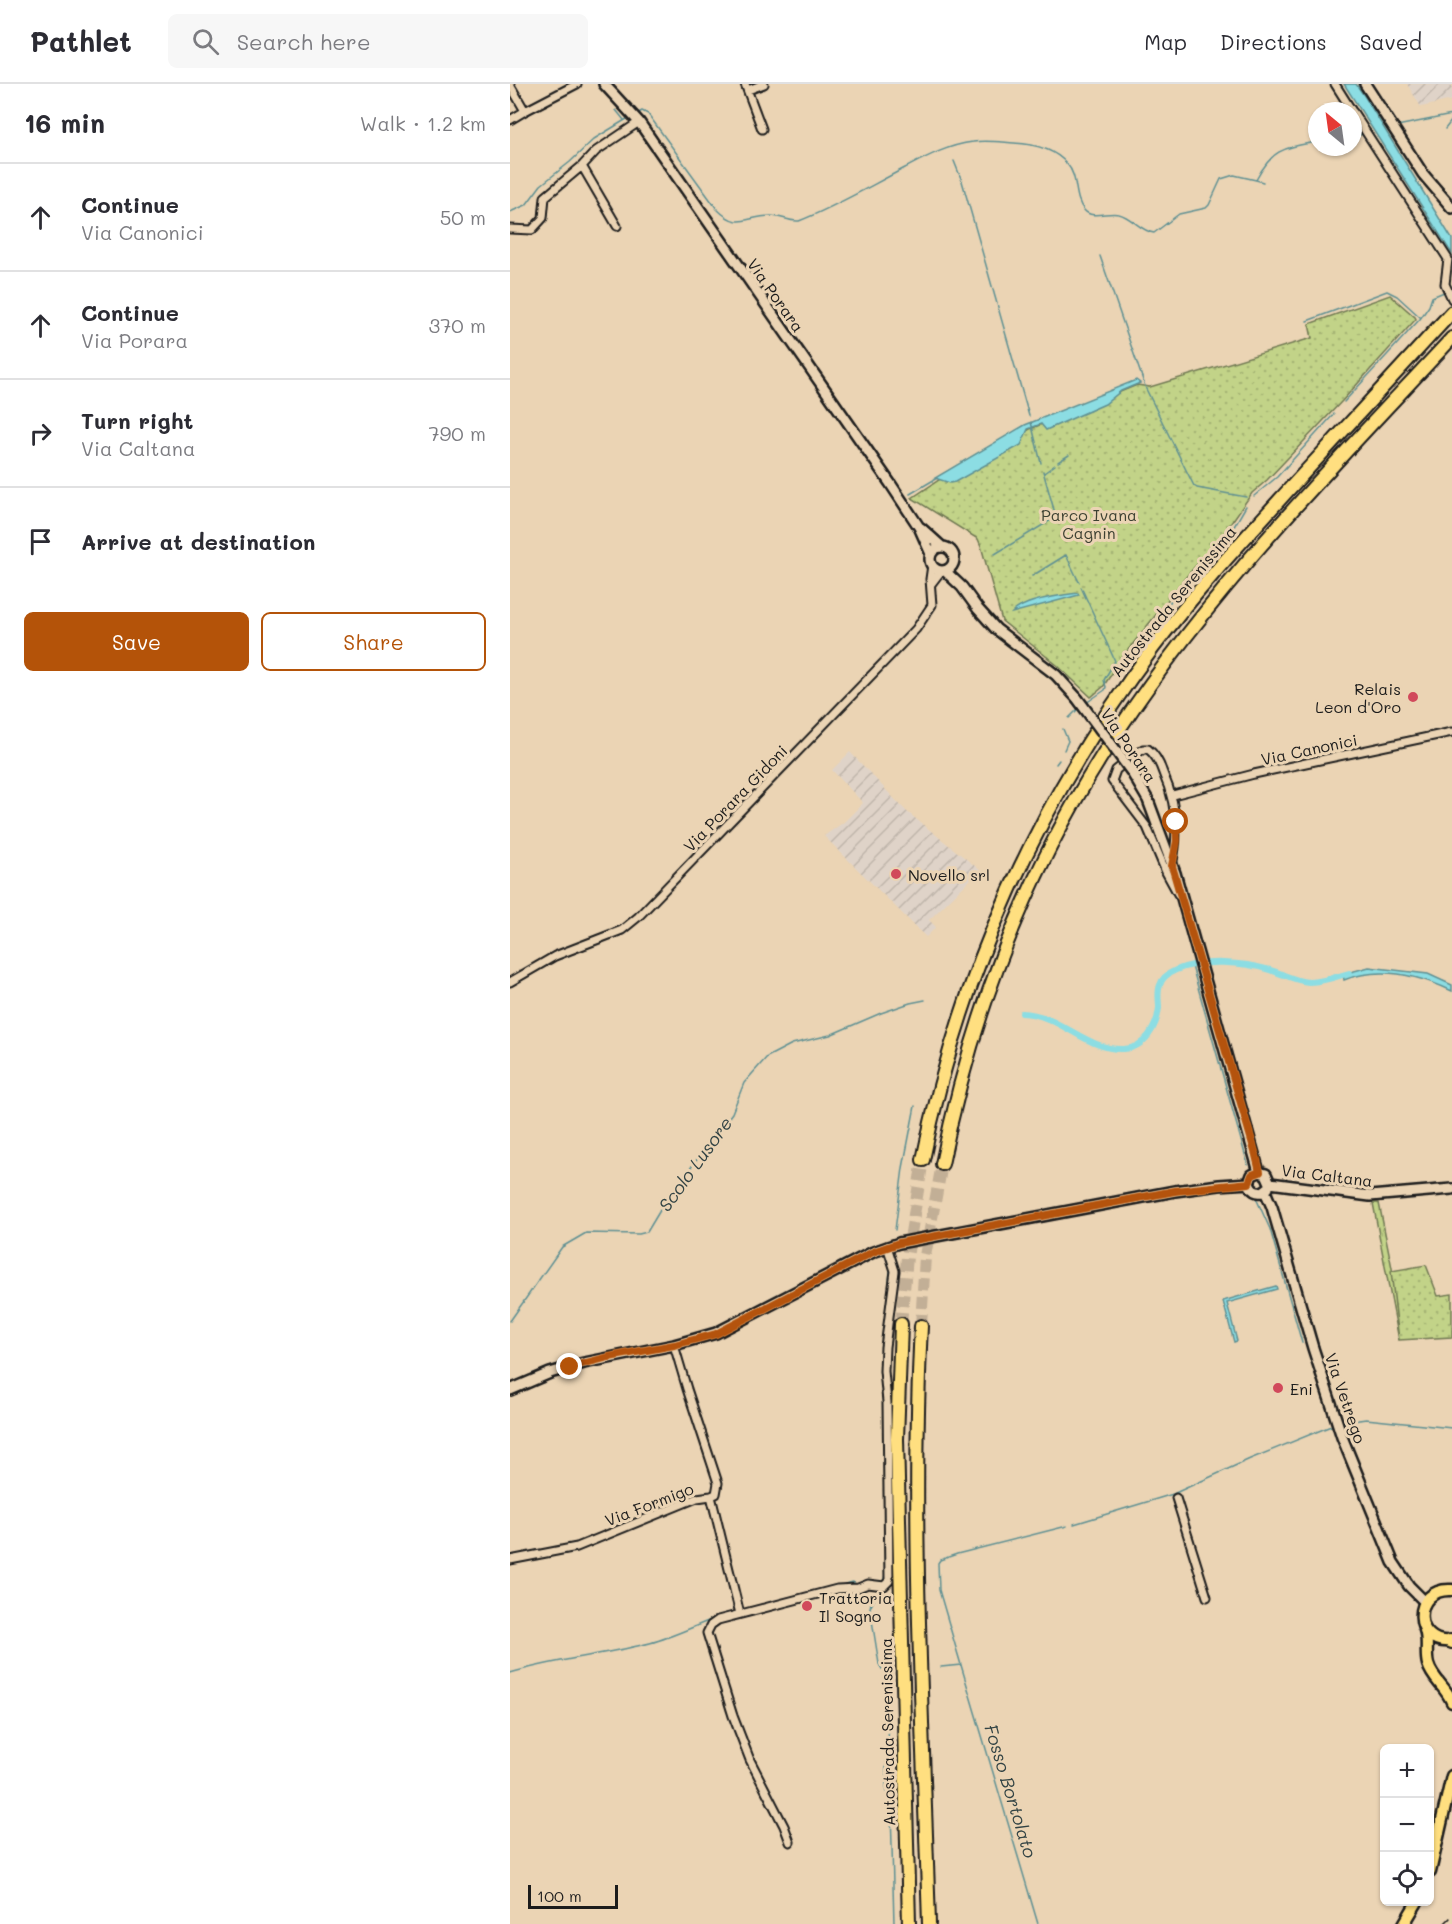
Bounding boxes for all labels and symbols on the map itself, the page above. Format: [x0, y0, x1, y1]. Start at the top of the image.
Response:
north arrow [1308, 102, 1362, 156]
street label: Via Porara [743, 254, 809, 336]
park label: Parco Ivana Cagnin [1041, 504, 1137, 543]
street label: Autostrada Serenissima [1106, 521, 1240, 681]
place label: Relais Leon d'Oro [1315, 678, 1401, 717]
marker: Relais Leon d'Oro [1406, 690, 1420, 704]
street label: Via Porara [1096, 704, 1162, 786]
street label: Via Canonici [1259, 729, 1359, 769]
street label: Via Porara Gidoni [679, 740, 791, 856]
route start [1162, 808, 1188, 834]
place label: Novello srl [908, 864, 990, 885]
marker: Novello srl [889, 867, 903, 881]
water label: Scolo Lusore [653, 1112, 737, 1216]
street label: Via Caltana [1280, 1159, 1374, 1191]
street label: Via Vetrego [1321, 1350, 1371, 1446]
route end [556, 1353, 582, 1379]
place label: Eni [1290, 1378, 1313, 1399]
marker: Eni [1271, 1381, 1285, 1395]
street label: Via Formigo [602, 1478, 696, 1530]
place label: Trattoria Il Sogno [819, 1587, 892, 1626]
marker: Trattoria Il Sogno [800, 1599, 814, 1613]
street label: Autostrada Serenissima [875, 1638, 899, 1826]
water label: Fosso Bortolato [979, 1721, 1043, 1861]
scale bar [528, 1882, 618, 1910]

